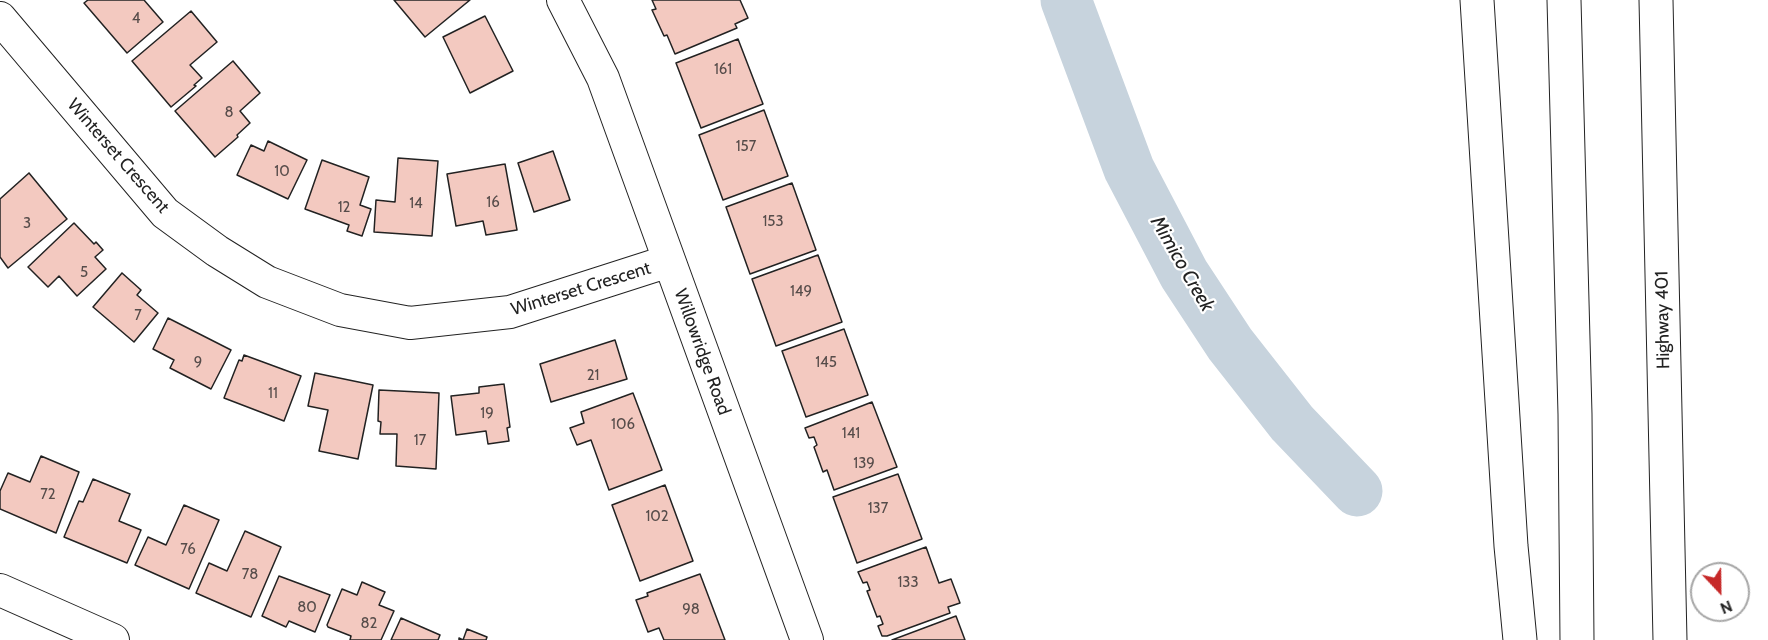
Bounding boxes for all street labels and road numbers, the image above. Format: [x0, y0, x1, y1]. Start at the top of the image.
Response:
street label: Winterset Crescent [62, 94, 174, 218]
street label: Winterset Crescent [509, 258, 653, 320]
street label: Highway 401 [1651, 271, 1675, 369]
street label: Willowridge Road [669, 286, 735, 418]

